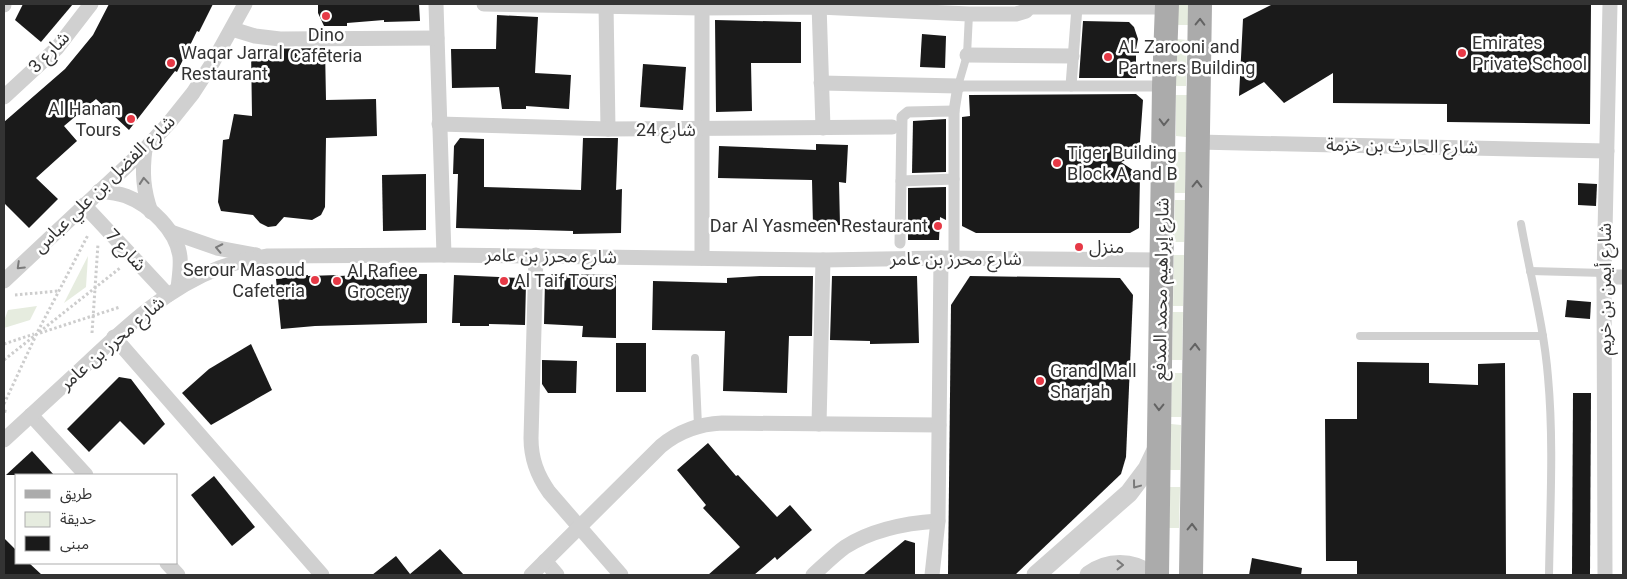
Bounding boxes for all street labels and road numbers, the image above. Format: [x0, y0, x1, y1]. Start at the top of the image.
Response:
street label: شارع 3 [24, 26, 76, 80]
street label: شارع الفضل بن علي عباس [28, 110, 182, 260]
street label: شارع 24 [636, 119, 696, 144]
street label: شارع الحارث بن خزمة [1326, 134, 1478, 161]
street label: شارع إبراهيم محمد المدفع [1148, 197, 1177, 381]
street label: شارع أيمن بن خريم [1594, 223, 1619, 355]
street label: شارع 7 [99, 224, 151, 278]
street label: شارع محرز بن عامر [484, 244, 617, 271]
street label: شارع محرز بن عامر [889, 248, 1022, 273]
street label: شارع محرز بن عامر [54, 291, 171, 398]

